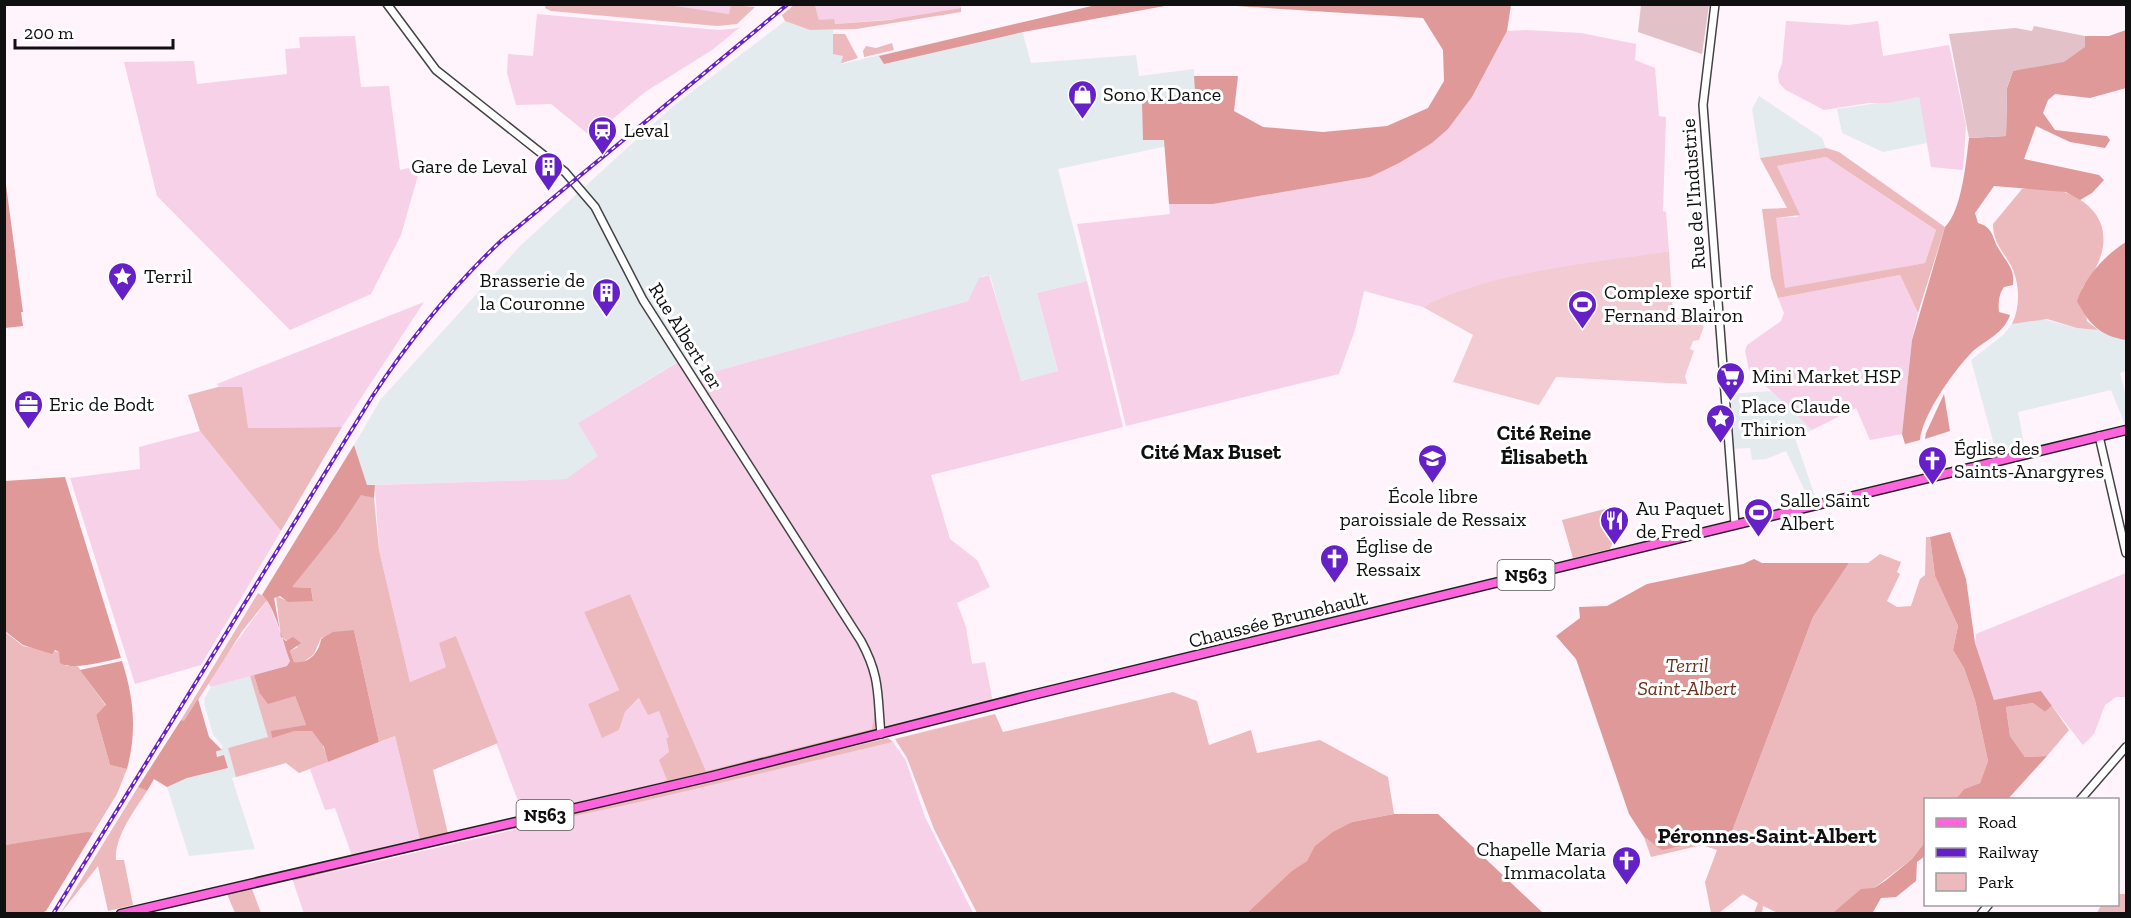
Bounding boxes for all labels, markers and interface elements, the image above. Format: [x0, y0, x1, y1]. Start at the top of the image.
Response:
scale bar [15, 12, 172, 50]
text: 200 m [24, 22, 74, 44]
shop icon: Sono K Dance [1066, 78, 1098, 120]
place label: Sono K Dance [1103, 82, 1221, 106]
station icon: Leval [587, 114, 619, 156]
place label: Leval [624, 118, 669, 142]
street label: Rue de l'Industrie [1676, 118, 1710, 270]
building icon: Gare de Leval [532, 150, 564, 192]
place label: Gare de Leval [411, 154, 527, 178]
place icon: Terril [107, 260, 139, 302]
place label: Terril [144, 264, 192, 288]
place label: Brasserie de la Couronne [480, 268, 585, 315]
building icon: Brasserie de la Couronne [590, 276, 622, 318]
street label: Rue Albert 1er [644, 278, 728, 394]
place label: Complexe sportif Fernand Blairon [1604, 280, 1753, 327]
sports icon: Complexe sportif Fernand Blairon [1567, 288, 1599, 330]
supermarket icon: Mini Market HSP [1715, 360, 1747, 402]
place label: Mini Market HSP [1752, 364, 1901, 388]
office icon: Eric de Bodt [12, 388, 44, 430]
place label: Eric de Bodt [49, 392, 155, 416]
place label: Place Claude Thirion [1741, 394, 1850, 441]
place icon: Place Claude Thirion [1704, 402, 1736, 444]
district label: Cité Reine Élisabeth [1497, 420, 1591, 469]
place label: Église des Saints-Anargyres [1954, 436, 2104, 483]
district label: Cité Max Buset [1141, 439, 1282, 464]
school or university icon: École libre paroissiale de Ressaix [1417, 442, 1449, 484]
church icon: Église des Saints-Anargyres [1917, 444, 1949, 486]
place label: École libre paroissiale de Ressaix [1340, 484, 1526, 531]
place label: Salle Saint Albert [1780, 488, 1870, 535]
place label: Au Paquet de Fred [1636, 496, 1725, 543]
sports icon: Salle Saint Albert [1743, 496, 1775, 538]
restaurant icon: Au Paquet de Fred [1599, 504, 1631, 546]
place label: Église de Ressaix [1356, 534, 1433, 581]
church icon: Église de Ressaix [1319, 542, 1351, 584]
road number: N563 [1498, 560, 1555, 590]
street label: Chaussée Brunehault [1186, 585, 1370, 653]
park label: Terril Saint-Albert [1637, 653, 1737, 700]
legend [1924, 798, 2119, 906]
road number: N563 [516, 800, 574, 830]
text: Road [1978, 811, 2017, 833]
district label: Péronnes-Saint-Albert [1657, 822, 1877, 849]
place label: Chapelle Maria Immacolata [1476, 837, 1606, 884]
text: Railway [1978, 841, 2040, 863]
church icon: Chapelle Maria Immacolata [1611, 844, 1643, 886]
text: Park [1978, 871, 2014, 893]

